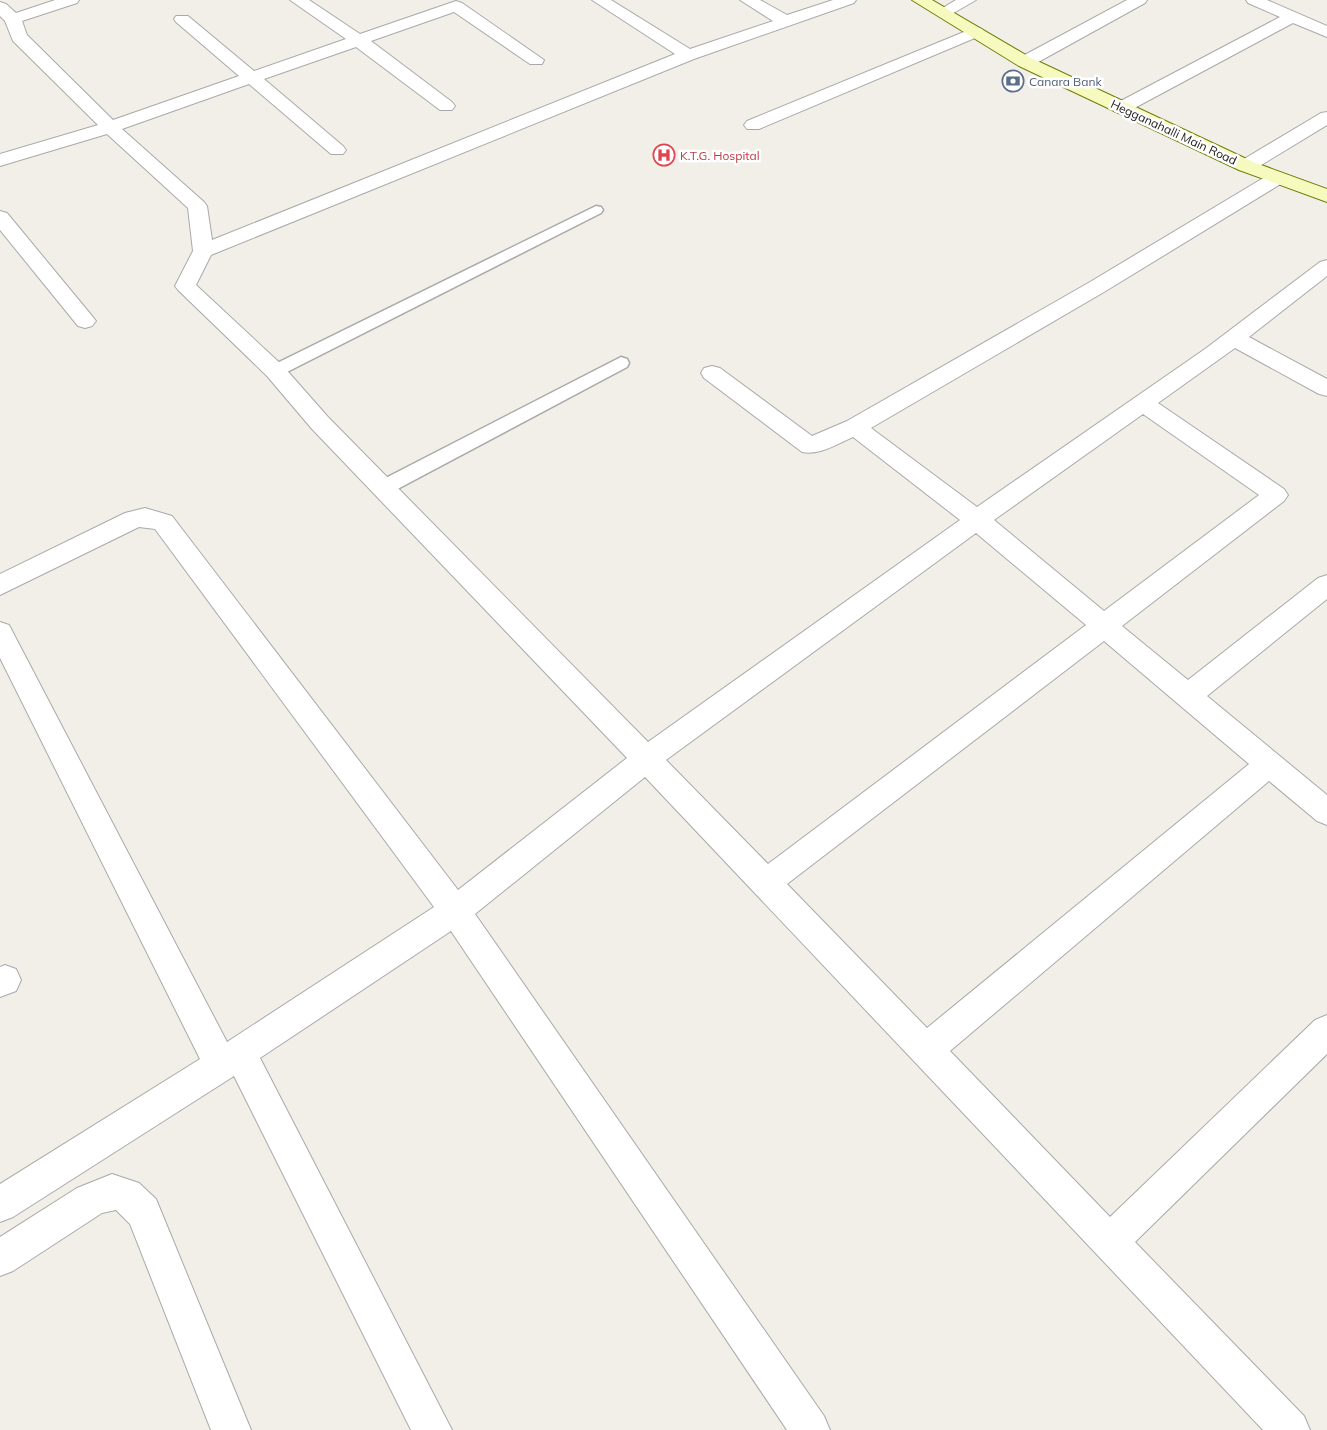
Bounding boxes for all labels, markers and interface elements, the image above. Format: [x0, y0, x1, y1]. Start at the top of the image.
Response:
bank icon: Canara Bank [1001, 69, 1025, 93]
place label: Canara Bank [1029, 74, 1102, 89]
street label: Hegganahalli Main Road [1109, 96, 1239, 168]
hospital icon: K.T.G. Hospital [652, 143, 676, 167]
place label: K.T.G. Hospital [680, 148, 760, 163]

